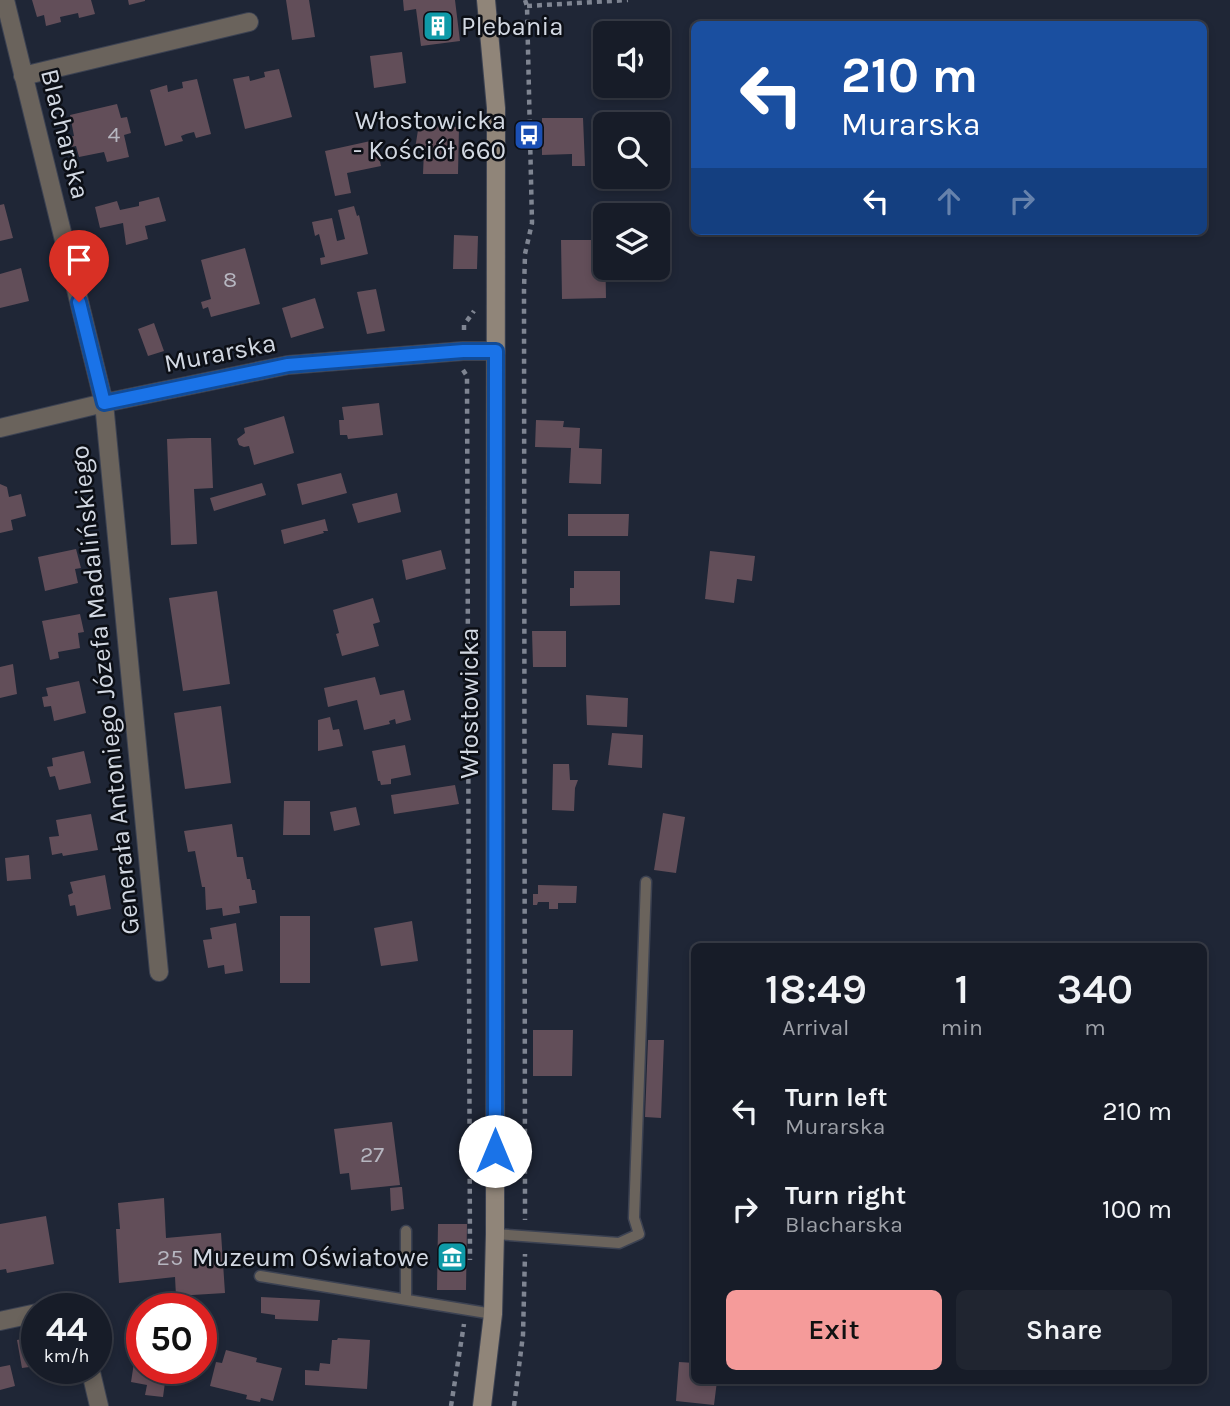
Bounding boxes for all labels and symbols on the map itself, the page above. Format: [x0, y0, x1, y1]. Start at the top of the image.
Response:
building icon: Plebania [421, 9, 455, 43]
place label: Plebania [461, 11, 564, 42]
street label: Blacharska [34, 66, 96, 202]
place label: Włostowicka - Kościół 660 [353, 105, 506, 166]
bus stop icon: Włostowicka - Kościół 660 [512, 118, 546, 152]
house number: 4 [108, 121, 121, 148]
pin [49, 230, 109, 302]
house number: 8 [223, 266, 237, 293]
street label: Murarska [161, 327, 279, 379]
street label: Generała Antoniego Józefa Madalińskiego [64, 444, 146, 936]
street label: Włostowicka [454, 627, 485, 779]
position arrow [458, 1114, 532, 1188]
house number: 27 [360, 1141, 384, 1168]
museum icon: Muzeum Oświatowe [435, 1240, 469, 1274]
place label: Muzeum Oświatowe [192, 1242, 429, 1273]
house number: 25 [157, 1244, 183, 1271]
speed limit sign: 50 [126, 1293, 217, 1384]

